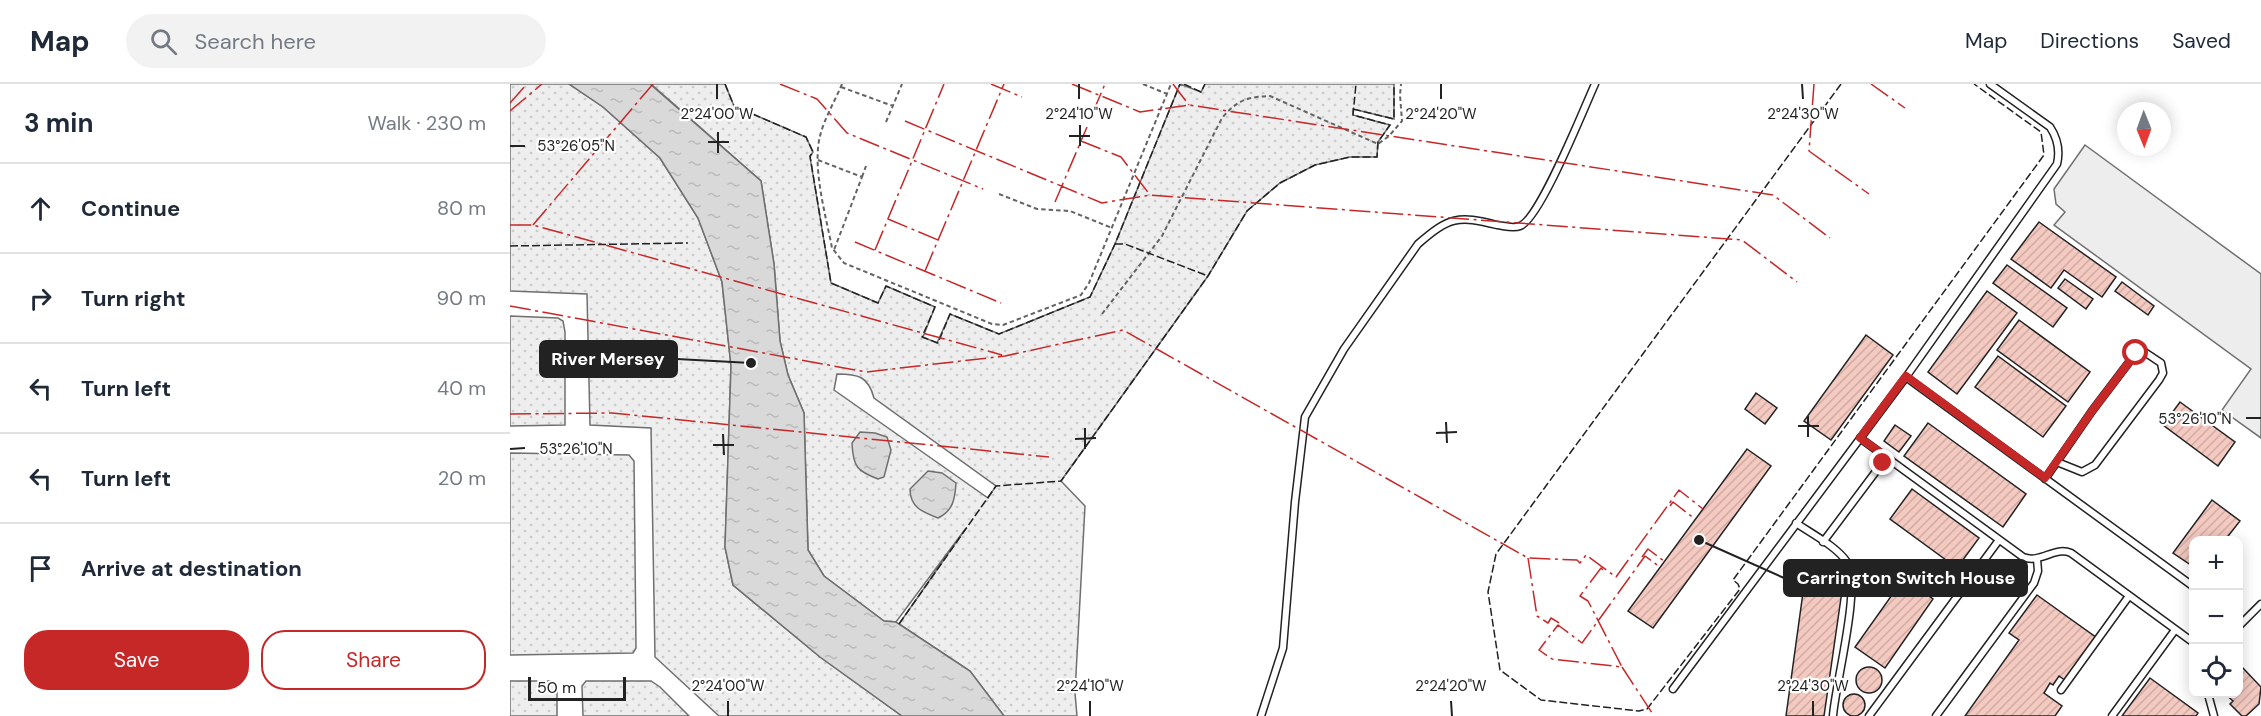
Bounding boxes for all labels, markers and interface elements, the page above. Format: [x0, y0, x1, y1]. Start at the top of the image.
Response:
search box [126, 14, 546, 68]
text: Map [30, 23, 90, 60]
icon: search [147, 25, 180, 58]
text: Search here [195, 27, 316, 56]
text: Map [1965, 27, 2007, 55]
text: Directions [2040, 27, 2139, 55]
text: Saved [2172, 27, 2231, 55]
north arrow [2117, 102, 2171, 156]
text: 2°24'00"W [680, 104, 754, 124]
text: 2°24'10"W [1045, 104, 1113, 124]
text: 2°24'20"W [1405, 104, 1477, 124]
text: 2°24'30"W [1767, 104, 1839, 124]
text: 3 min [24, 106, 93, 140]
text: Walk · 230 m [367, 110, 486, 136]
text: 53°26'05"N [537, 136, 615, 156]
icon: ahead [24, 192, 57, 225]
text: Continue [81, 194, 180, 223]
text: 80 m [437, 195, 486, 221]
icon: right [24, 282, 57, 315]
text: Turn right [81, 284, 186, 313]
text: 90 m [437, 285, 486, 311]
route start [2122, 339, 2148, 365]
callout: River Mersey [540, 341, 677, 377]
text: River Mersey [551, 347, 665, 371]
icon: left [24, 372, 57, 405]
text: Turn left [81, 374, 171, 403]
text: 40 m [437, 375, 486, 401]
text: 53°26'10"N [2158, 409, 2232, 429]
text: 53°26'10"N [539, 439, 613, 459]
route end [1869, 449, 1895, 475]
icon: left [24, 462, 57, 495]
text: Turn left [81, 464, 171, 493]
text: 20 m [438, 465, 486, 491]
map controls [2189, 536, 2243, 698]
button: + [2189, 536, 2243, 590]
icon: arrive [24, 552, 57, 585]
text: Arrive at destination [81, 554, 302, 583]
callout: Carrington Switch House [1784, 560, 2027, 596]
text: Carrington Switch House [1797, 566, 2016, 590]
button: − [2189, 590, 2243, 644]
button: Save [24, 630, 249, 690]
button: Share [261, 630, 486, 690]
button: locate [2189, 644, 2243, 698]
scale bar [528, 674, 626, 702]
text: 2°24'00"W [691, 676, 765, 696]
text: 2°24'10"W [1056, 676, 1124, 696]
text: 2°24'20"W [1415, 676, 1487, 696]
text: 2°24'30"W [1777, 676, 1849, 696]
text: 50 m [537, 677, 576, 698]

